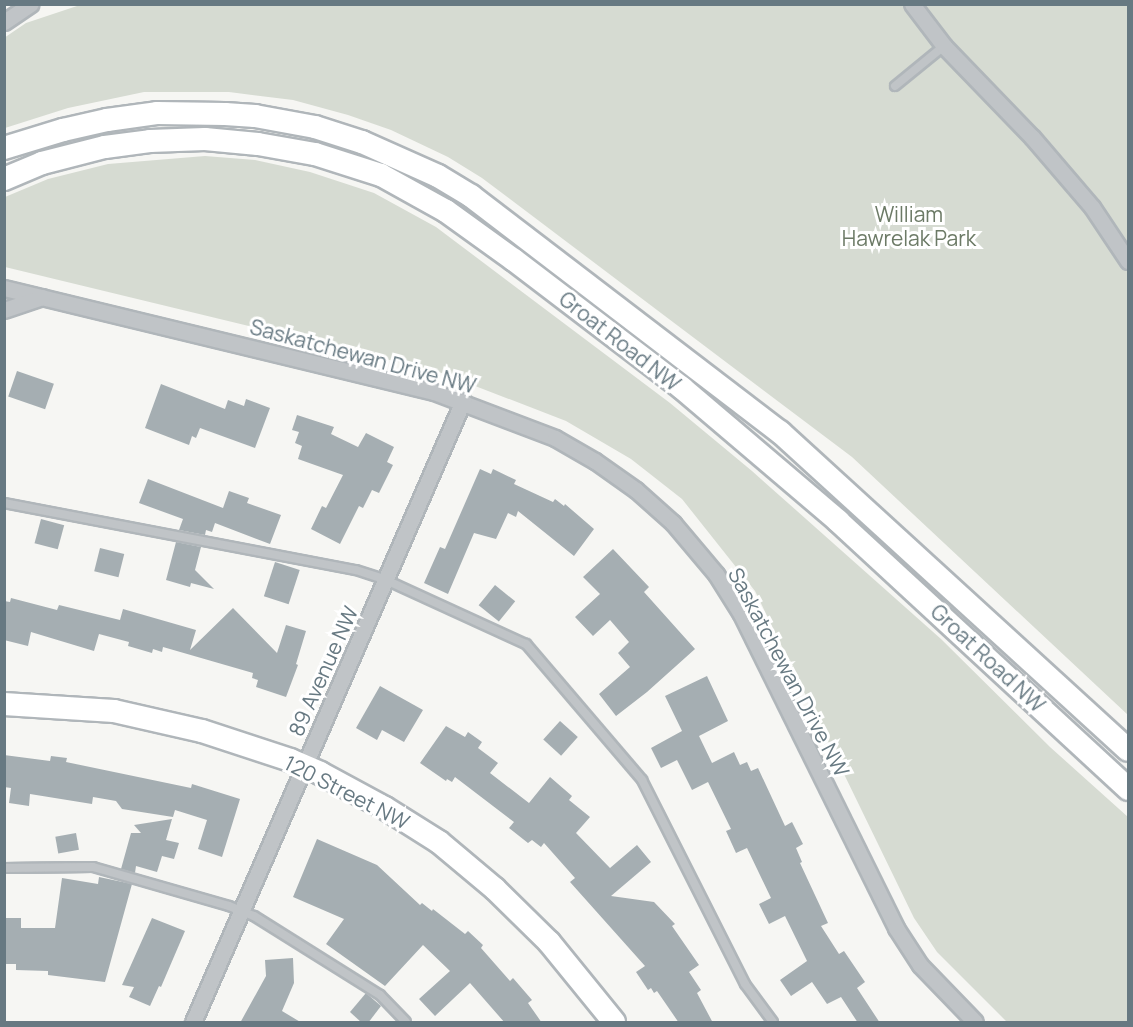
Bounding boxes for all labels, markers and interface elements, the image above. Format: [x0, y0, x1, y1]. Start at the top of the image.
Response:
park label: William Hawrelak Park [842, 201, 976, 251]
street label: Groat Road NW [554, 286, 686, 396]
street label: Saskatchewan Drive NW [247, 314, 479, 398]
street label: Saskatchewan Drive NW [723, 563, 855, 781]
street label: Groat Road NW [926, 599, 1050, 717]
street label: 89 Avenue NW [283, 602, 363, 740]
street label: 120 Street NW [280, 750, 414, 834]

